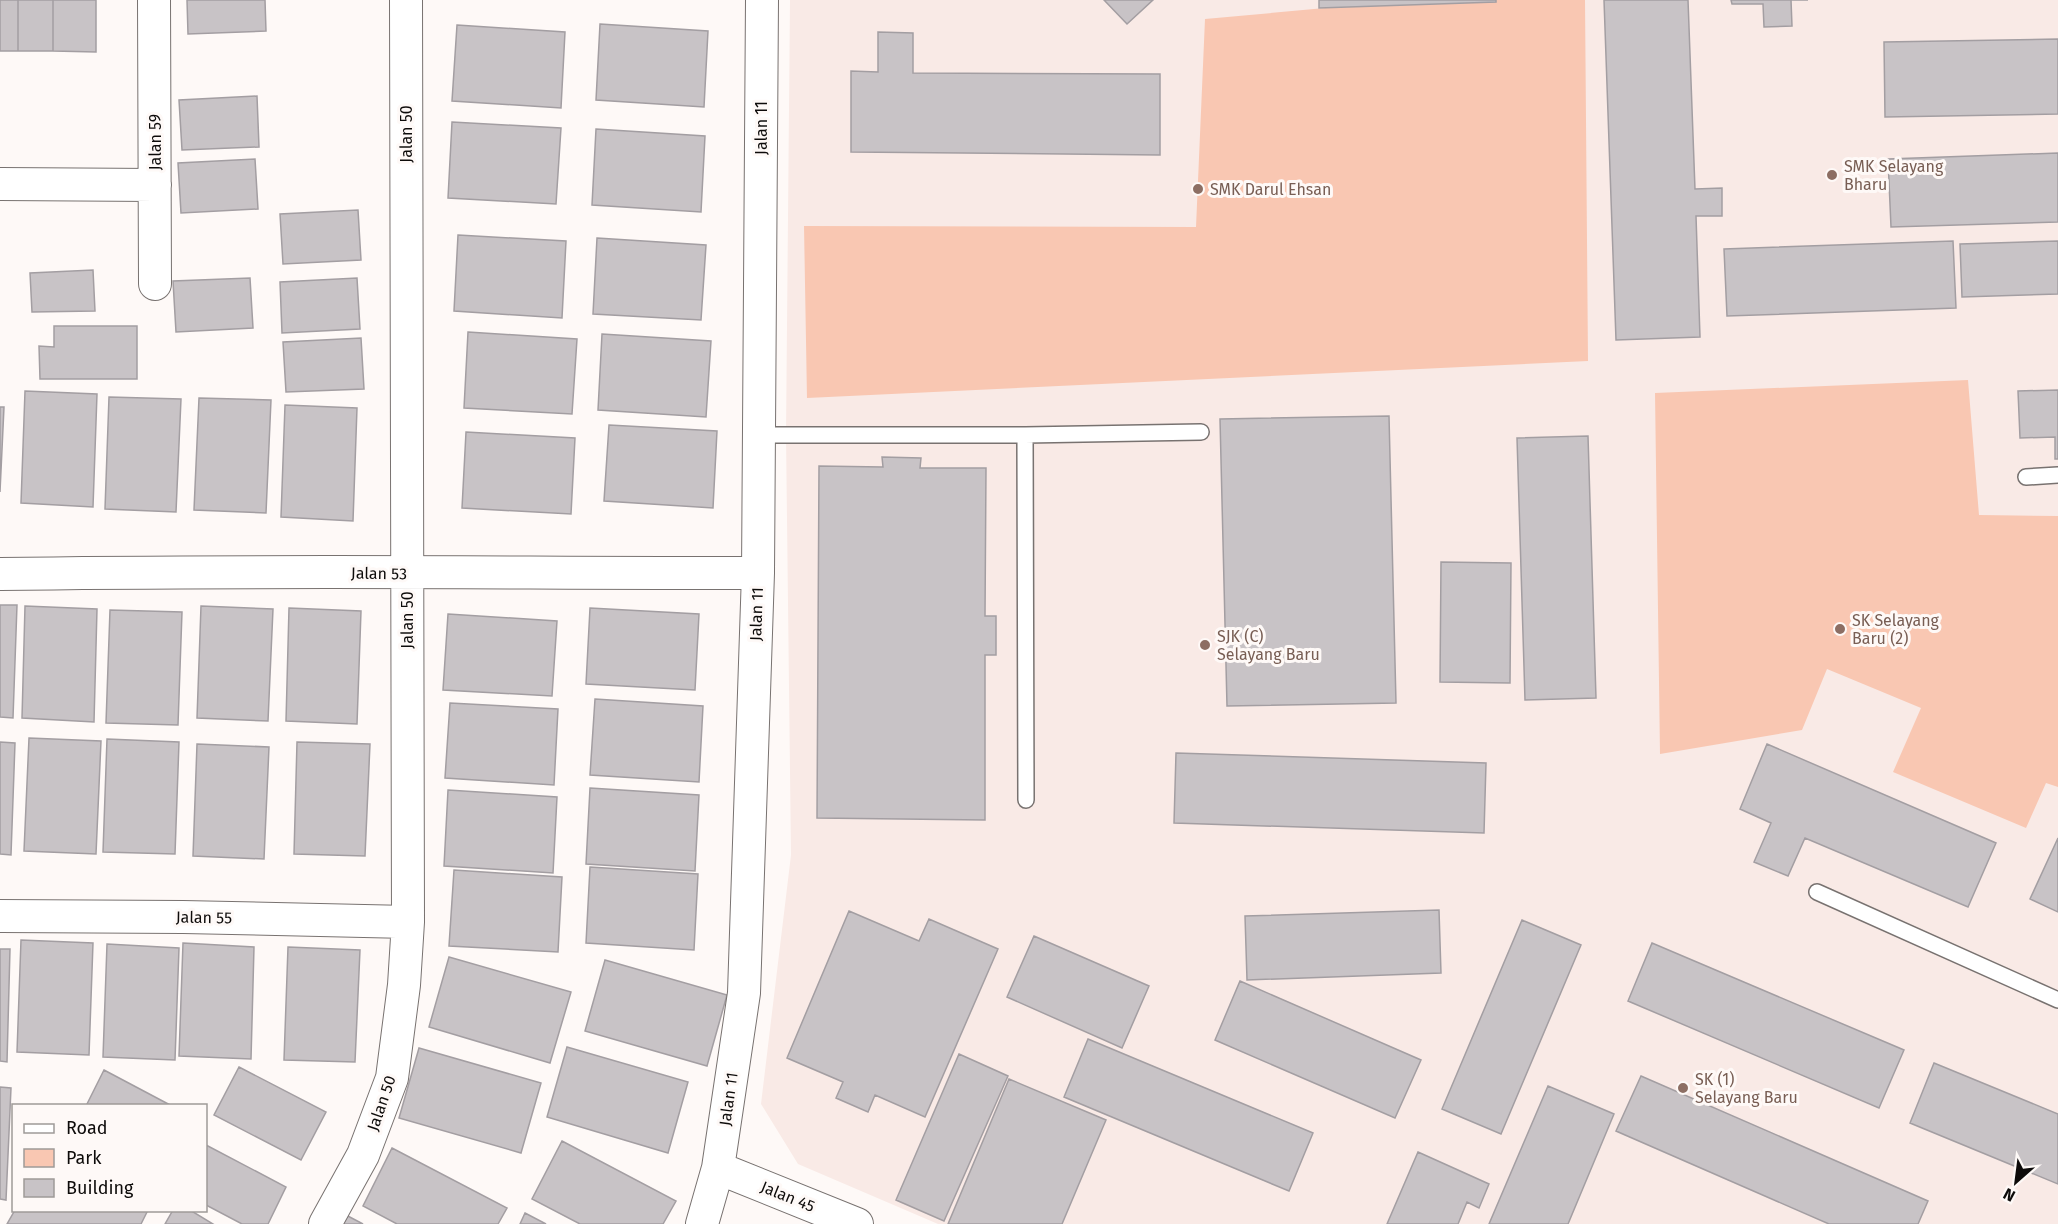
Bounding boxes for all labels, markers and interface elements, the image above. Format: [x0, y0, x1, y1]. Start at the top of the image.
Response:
street label: Jalan 11 [752, 101, 771, 155]
street label: Jalan 50 [397, 105, 416, 163]
street label: Jalan 59 [146, 114, 165, 170]
place label: SMK Selayang Bharu [1844, 157, 1944, 194]
marker: SMK Selayang Bharu [1825, 168, 1839, 182]
place label: SMK Darul Ehsan [1210, 180, 1331, 199]
marker: SMK Darul Ehsan [1191, 182, 1205, 196]
street label: Jalan 53 [351, 564, 407, 583]
street label: Jalan 11 [746, 587, 767, 641]
street label: Jalan 50 [398, 591, 417, 649]
place label: SK Selayang Baru (2) [1852, 611, 1940, 648]
marker: SK Selayang Baru (2) [1833, 622, 1847, 636]
place label: SJK (C) Selayang Baru [1217, 627, 1320, 664]
marker: SJK (C) Selayang Baru [1198, 638, 1212, 652]
street label: Jalan 55 [176, 908, 232, 927]
place label: SK (1) Selayang Baru [1695, 1070, 1798, 1107]
street label: Jalan 11 [715, 1071, 742, 1127]
street label: Jalan 50 [363, 1073, 400, 1133]
marker: SK (1) Selayang Baru [1676, 1081, 1690, 1095]
legend [12, 1104, 207, 1212]
text: Road [66, 1117, 108, 1139]
text: Park [66, 1147, 102, 1169]
north arrow [1986, 1152, 2046, 1212]
text: Building [66, 1177, 134, 1199]
street label: Jalan 45 [758, 1177, 818, 1216]
text: N [2000, 1184, 2018, 1206]

